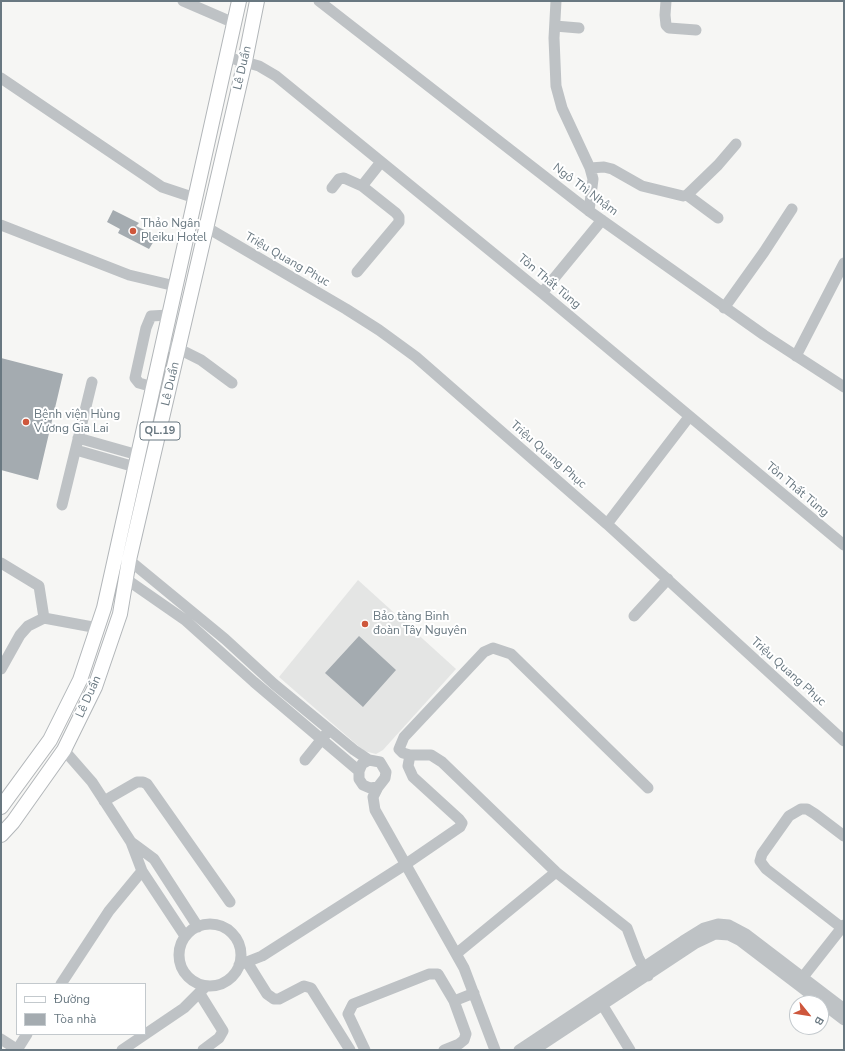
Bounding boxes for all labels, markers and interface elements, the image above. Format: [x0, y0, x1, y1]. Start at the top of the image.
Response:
street label: Lê Duẩn [231, 45, 255, 91]
street label: Ngô Thì Nhậm [550, 161, 620, 219]
place label: Thảo Ngân Pleiku Hotel [141, 217, 207, 245]
marker: Thảo Ngân Pleiku Hotel [128, 226, 138, 236]
street label: Triệu Quang Phục [242, 230, 332, 290]
street label: Tôn Thất Tùng [515, 252, 583, 312]
street label: Lê Duẩn [159, 361, 183, 407]
place label: Bệnh viện Hùng Vương Gia Lai [34, 408, 120, 436]
marker: Bệnh viện Hùng Vương Gia Lai [21, 417, 31, 427]
street label: Triệu Quang Phục [507, 418, 589, 492]
road number: QL.19 [140, 422, 180, 440]
street label: Tôn Thất Tùng [763, 460, 831, 520]
place label: Bảo tàng Binh đoàn Tây Nguyên [373, 610, 467, 638]
marker: Bảo tàng Binh đoàn Tây Nguyên [360, 619, 370, 629]
street label: Triệu Quang Phục [748, 635, 828, 709]
street label: Lê Duẩn [73, 674, 105, 720]
legend [16, 983, 146, 1035]
text: Đường [54, 991, 90, 1007]
north arrow [789, 995, 829, 1035]
text: Tòa nhà [54, 1011, 96, 1027]
text: B [811, 1014, 827, 1028]

